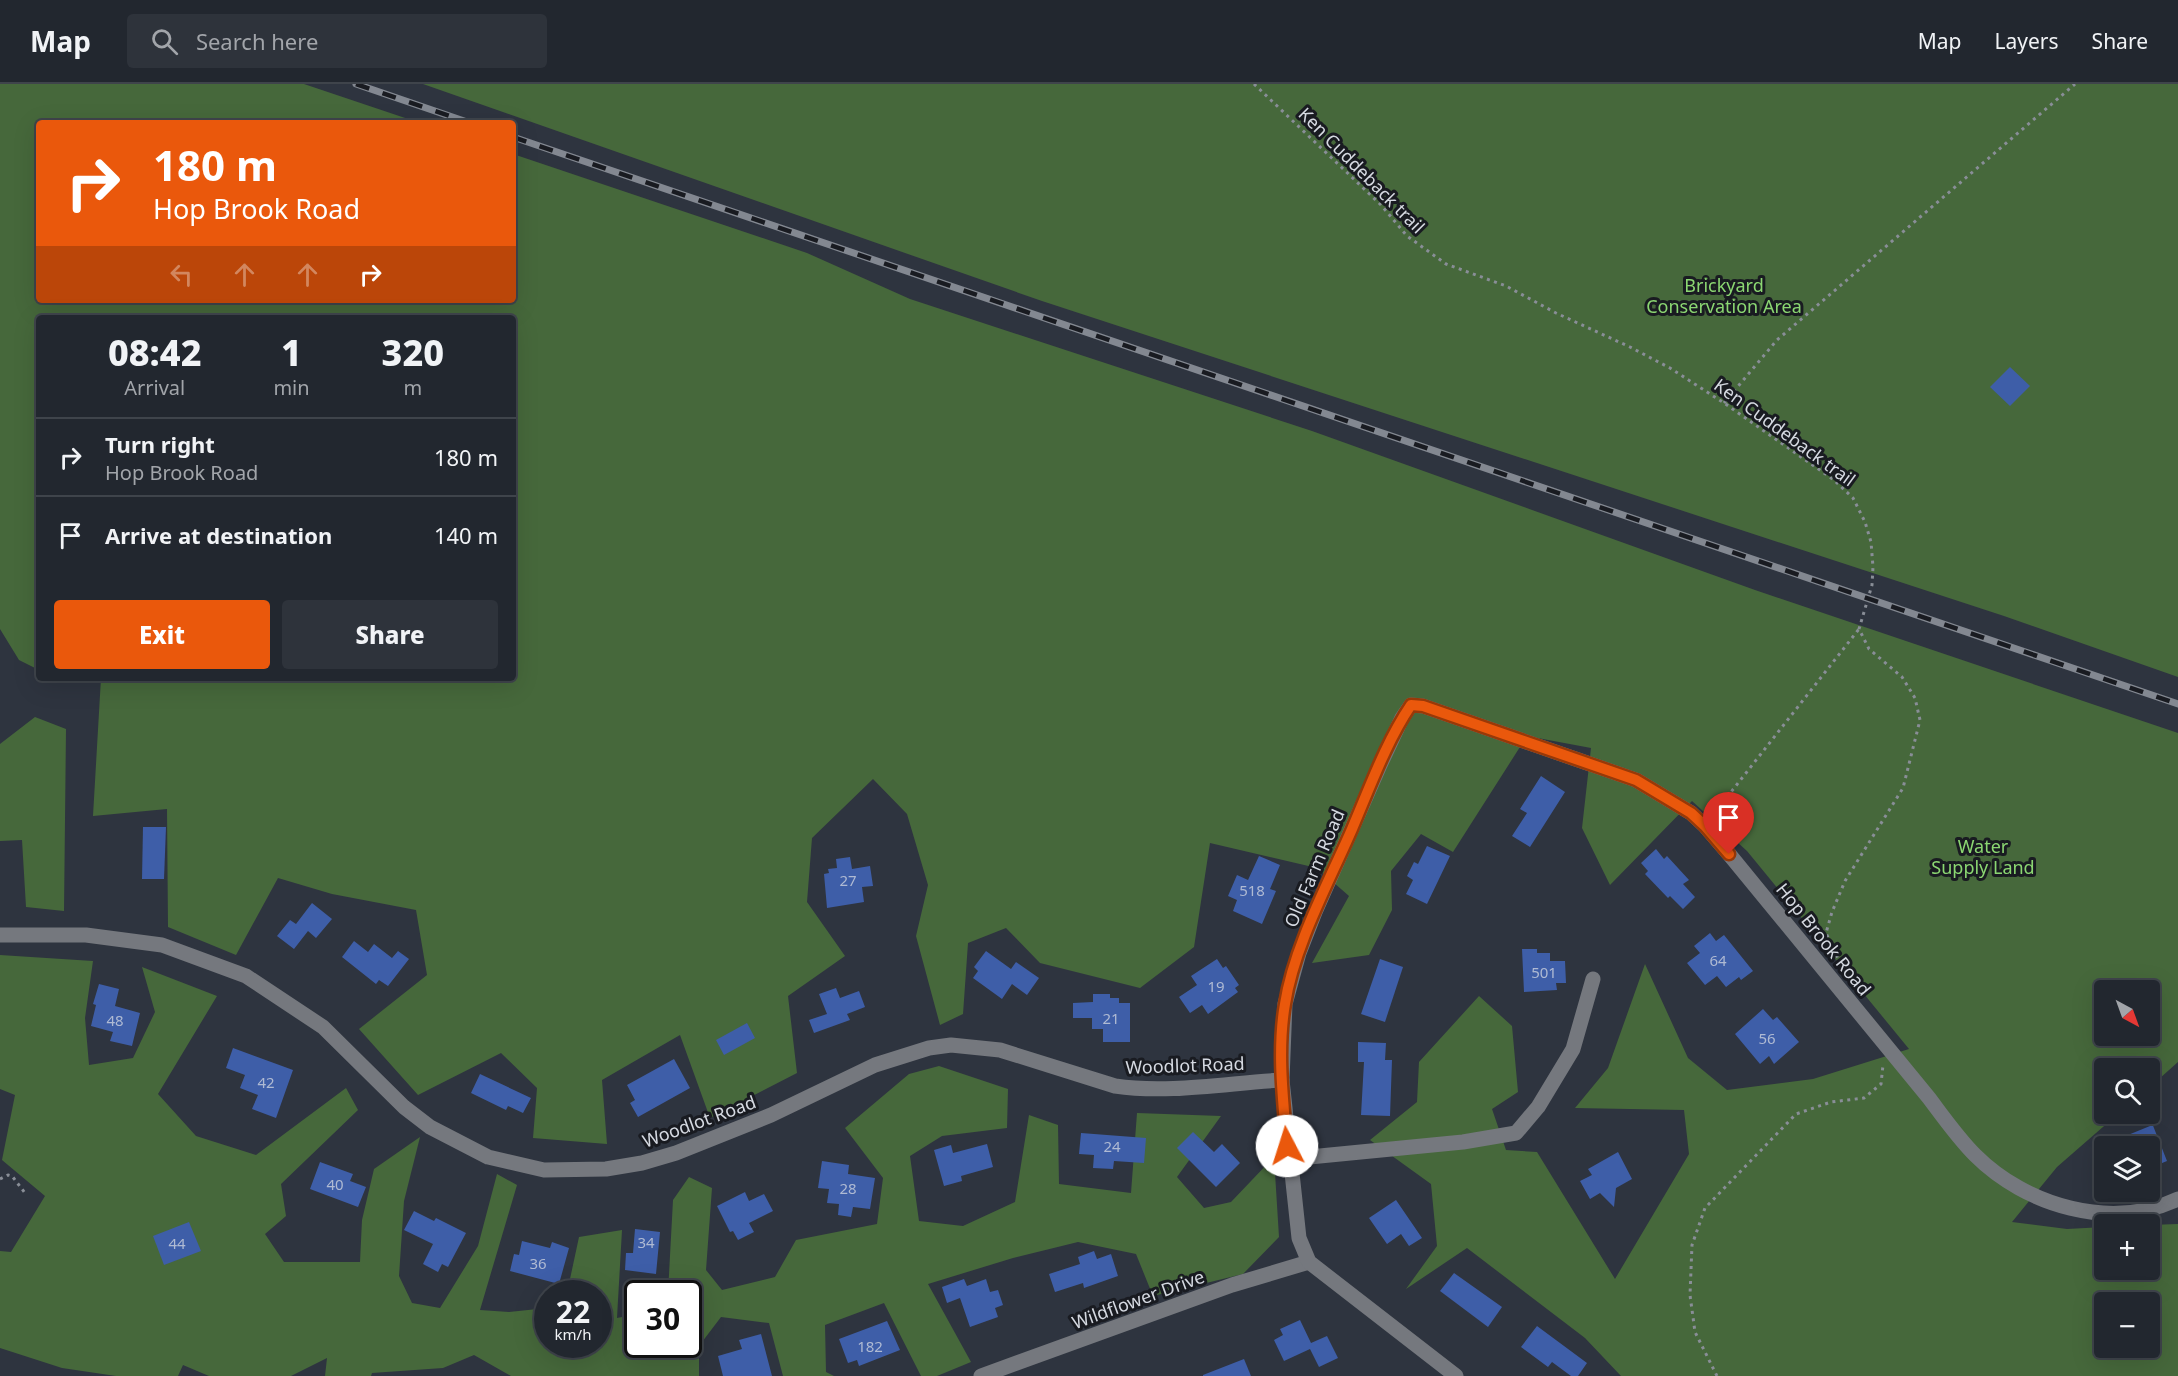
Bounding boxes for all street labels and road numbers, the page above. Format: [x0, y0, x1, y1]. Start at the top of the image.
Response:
street label: Ken Cuddeback trail [1294, 102, 1430, 238]
street label: Ken Cuddeback trail [1710, 373, 1860, 491]
street label: Old Farm Road [1278, 805, 1350, 931]
street label: Hop Brook Road [1771, 878, 1877, 1000]
street label: Woodlot Road [1125, 1051, 1245, 1079]
street label: Woodlot Road [639, 1089, 759, 1153]
street label: Wildflower Drive [1068, 1264, 1208, 1334]

